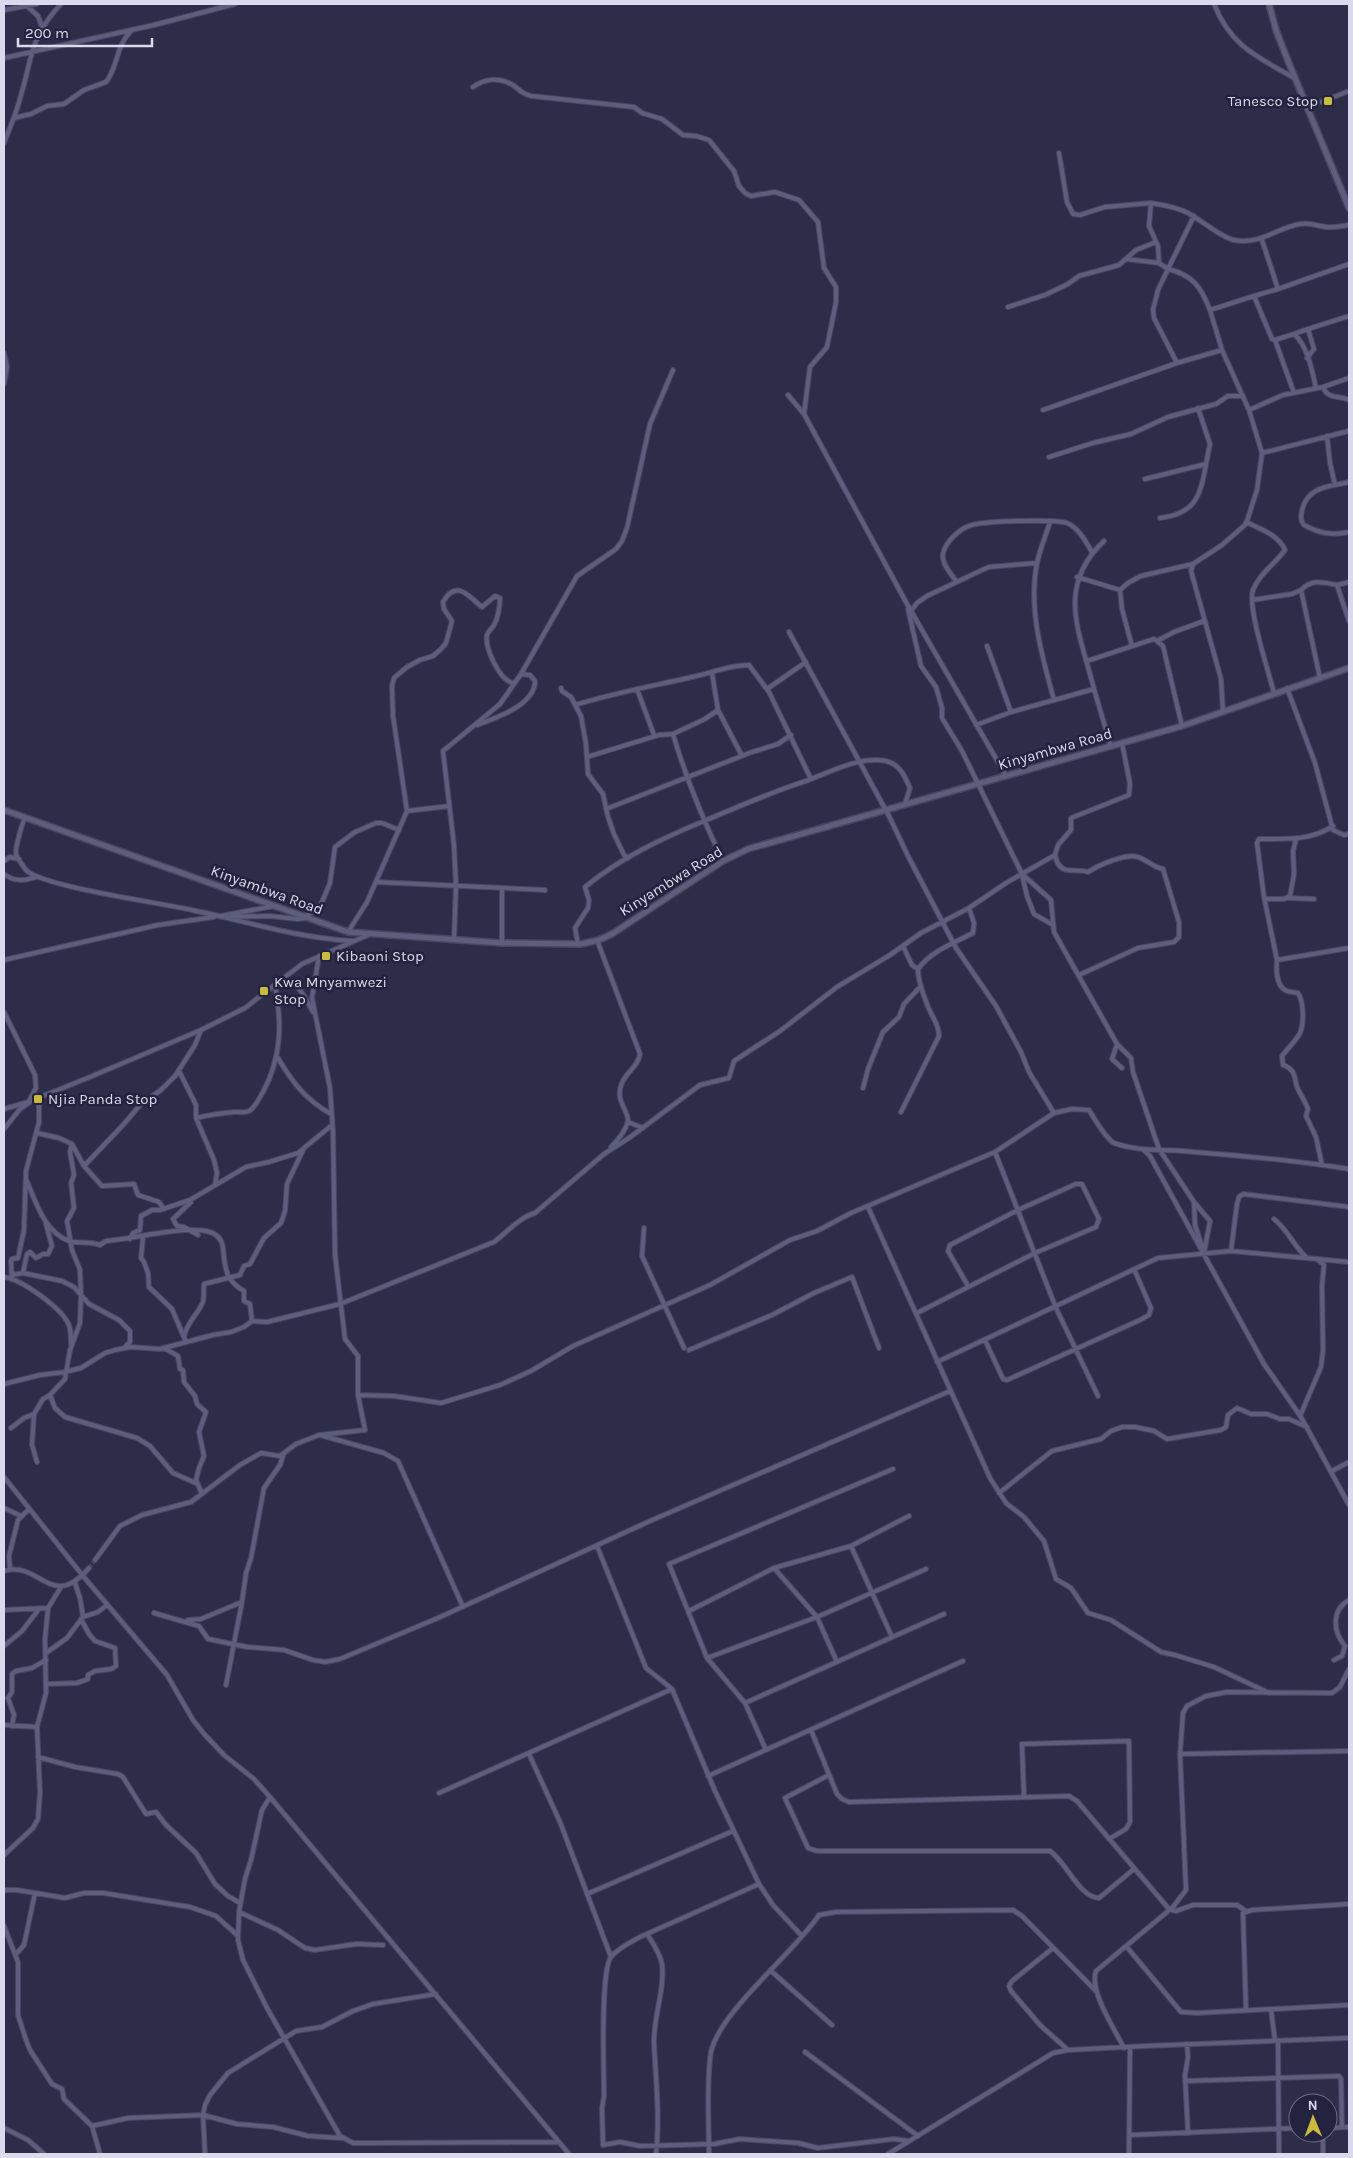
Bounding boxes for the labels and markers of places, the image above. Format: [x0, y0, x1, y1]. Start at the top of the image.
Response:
place label: Tanesco Stop [1228, 92, 1318, 110]
marker: Tanesco Stop [1322, 95, 1334, 107]
place label: Kibaoni Stop [336, 947, 424, 965]
marker: Kibaoni Stop [320, 950, 332, 962]
place label: Kwa Mnyamwezi Stop [274, 973, 387, 1008]
marker: Kwa Mnyamwezi Stop [258, 985, 270, 997]
place label: Njia Panda Stop [48, 1090, 157, 1108]
marker: Njia Panda Stop [32, 1093, 44, 1105]

